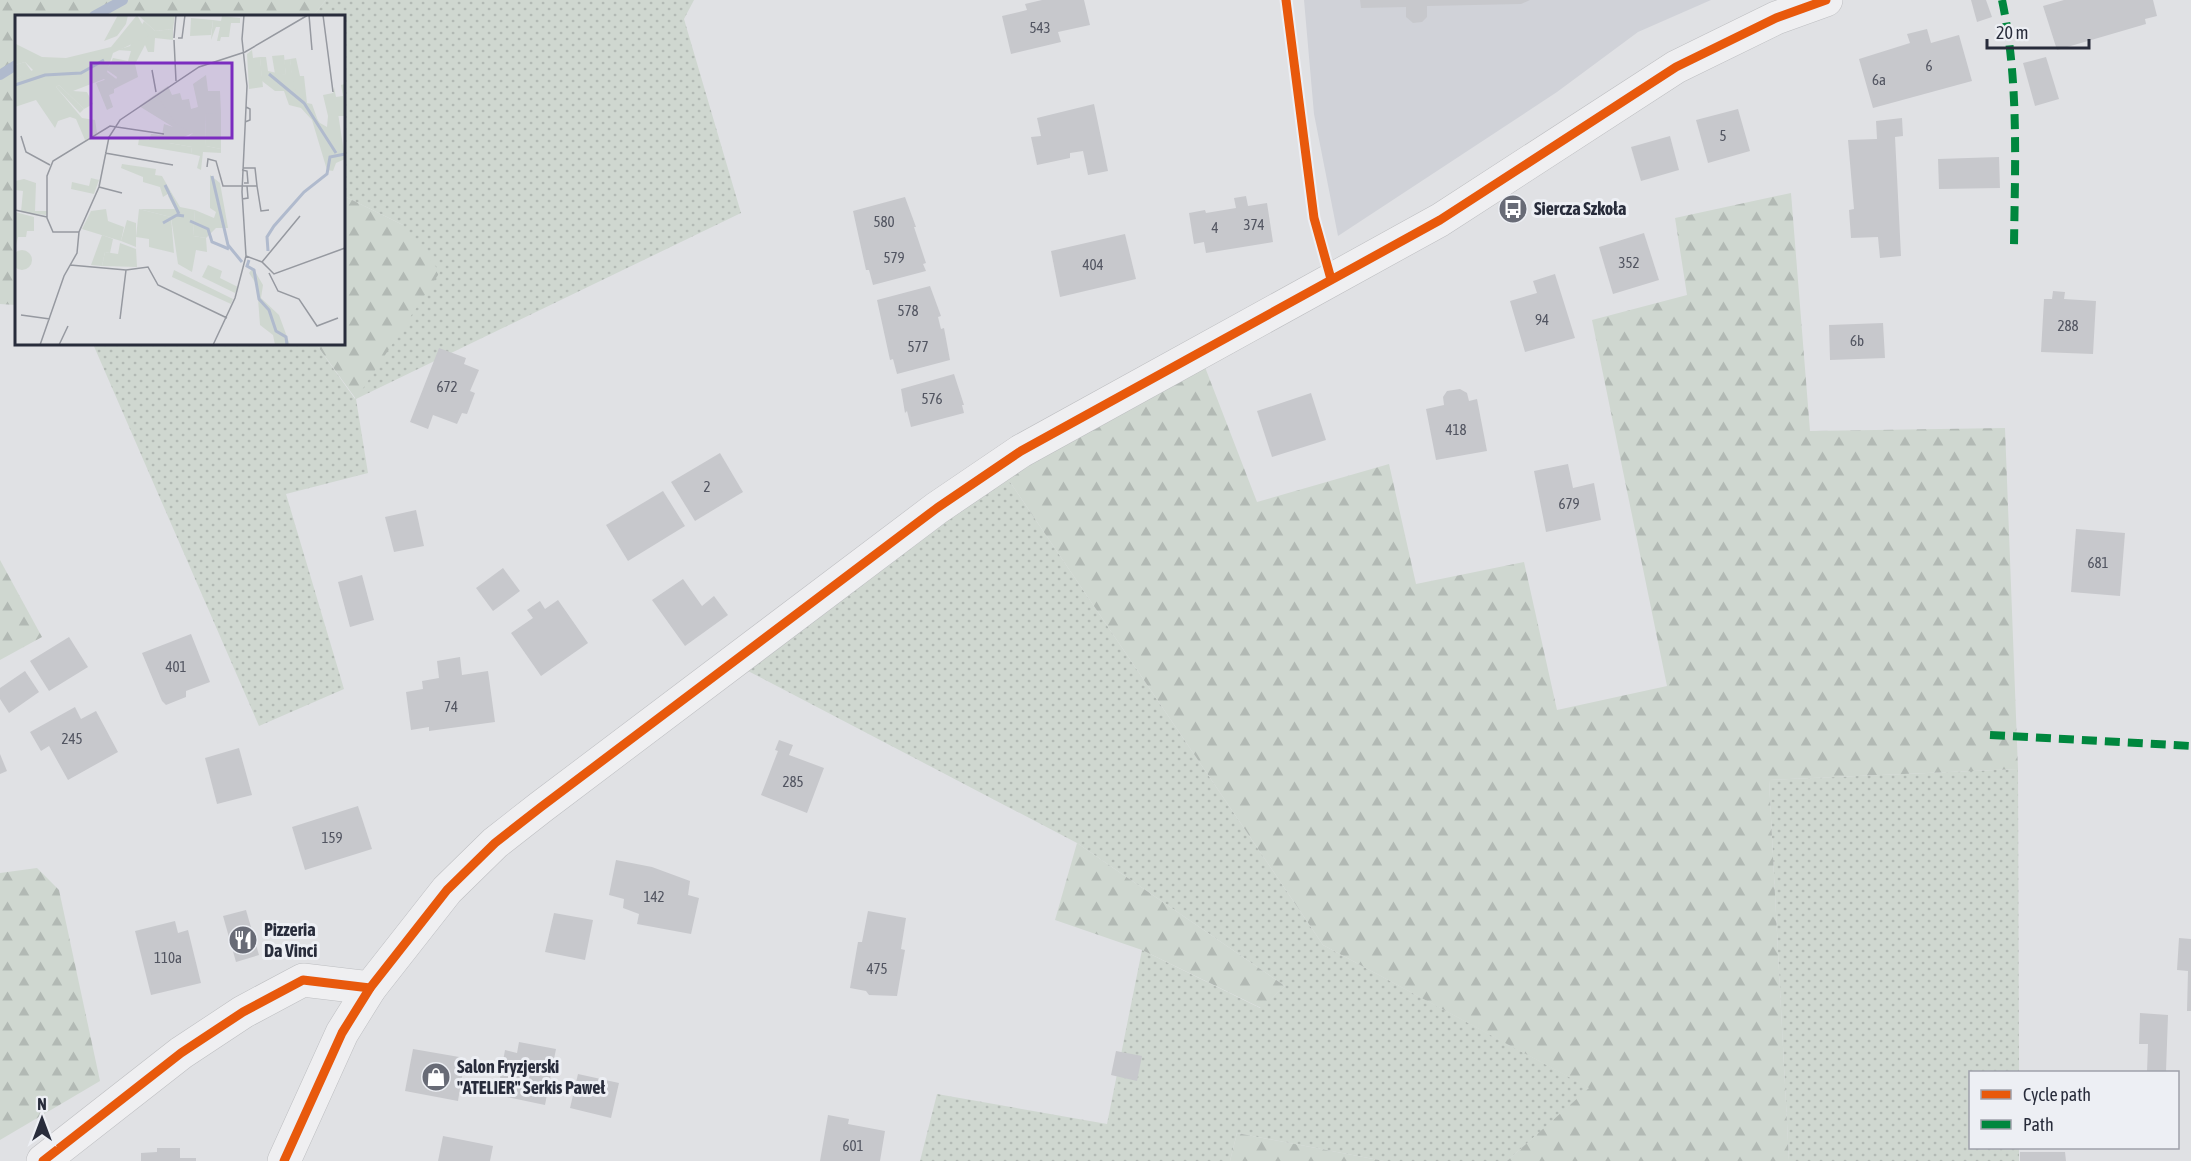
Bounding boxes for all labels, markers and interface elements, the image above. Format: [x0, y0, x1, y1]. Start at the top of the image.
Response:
scale bar [1987, 12, 2089, 50]
inset map [15, 15, 345, 345]
house number: 543 [1029, 19, 1051, 36]
text: 20 m [1996, 22, 2028, 43]
house number: 6 [1925, 57, 1933, 74]
house number: 6a [1872, 71, 1886, 88]
house number: 5 [1719, 127, 1727, 144]
bus stop icon: Siercza Szkoła [1497, 193, 1529, 225]
place label: Siercza Szkoła [1534, 198, 1626, 219]
house number: 580 [873, 213, 895, 230]
house number: 374 [1243, 216, 1265, 233]
house number: 4 [1211, 219, 1219, 236]
house number: 579 [883, 249, 905, 266]
house number: 352 [1618, 254, 1640, 271]
house number: 404 [1082, 256, 1104, 273]
house number: 578 [897, 302, 919, 319]
house number: 94 [1535, 311, 1549, 328]
house number: 288 [2057, 317, 2079, 334]
house number: 6b [1850, 332, 1864, 349]
house number: 577 [907, 338, 929, 355]
house number: 672 [436, 378, 458, 395]
house number: 576 [921, 390, 943, 407]
house number: 418 [1445, 421, 1467, 438]
house number: 2 [703, 478, 711, 495]
house number: 679 [1558, 495, 1580, 512]
house number: 681 [2087, 554, 2109, 571]
house number: 401 [165, 658, 187, 675]
house number: 74 [444, 698, 458, 715]
house number: 245 [61, 730, 83, 747]
house number: 285 [782, 773, 804, 790]
house number: 159 [321, 829, 343, 846]
house number: 142 [643, 888, 665, 905]
place label: Pizzeria Da Vinci [264, 919, 317, 961]
restaurant icon: Pizzeria Da Vinci [227, 924, 259, 956]
house number: 110a [154, 949, 182, 966]
house number: 475 [866, 960, 888, 977]
place label: Salon Fryzjerski "ATELIER" Serkis Paweł [457, 1056, 605, 1098]
shop icon: Salon Fryzjerski "ATELIER" Serkis Paweł [420, 1061, 452, 1093]
legend [1969, 1071, 2179, 1149]
text: Cycle path [2023, 1084, 2091, 1105]
north arrow [12, 1089, 72, 1149]
text: N [37, 1095, 47, 1113]
text: Path [2023, 1114, 2054, 1135]
house number: 601 [842, 1137, 864, 1154]

